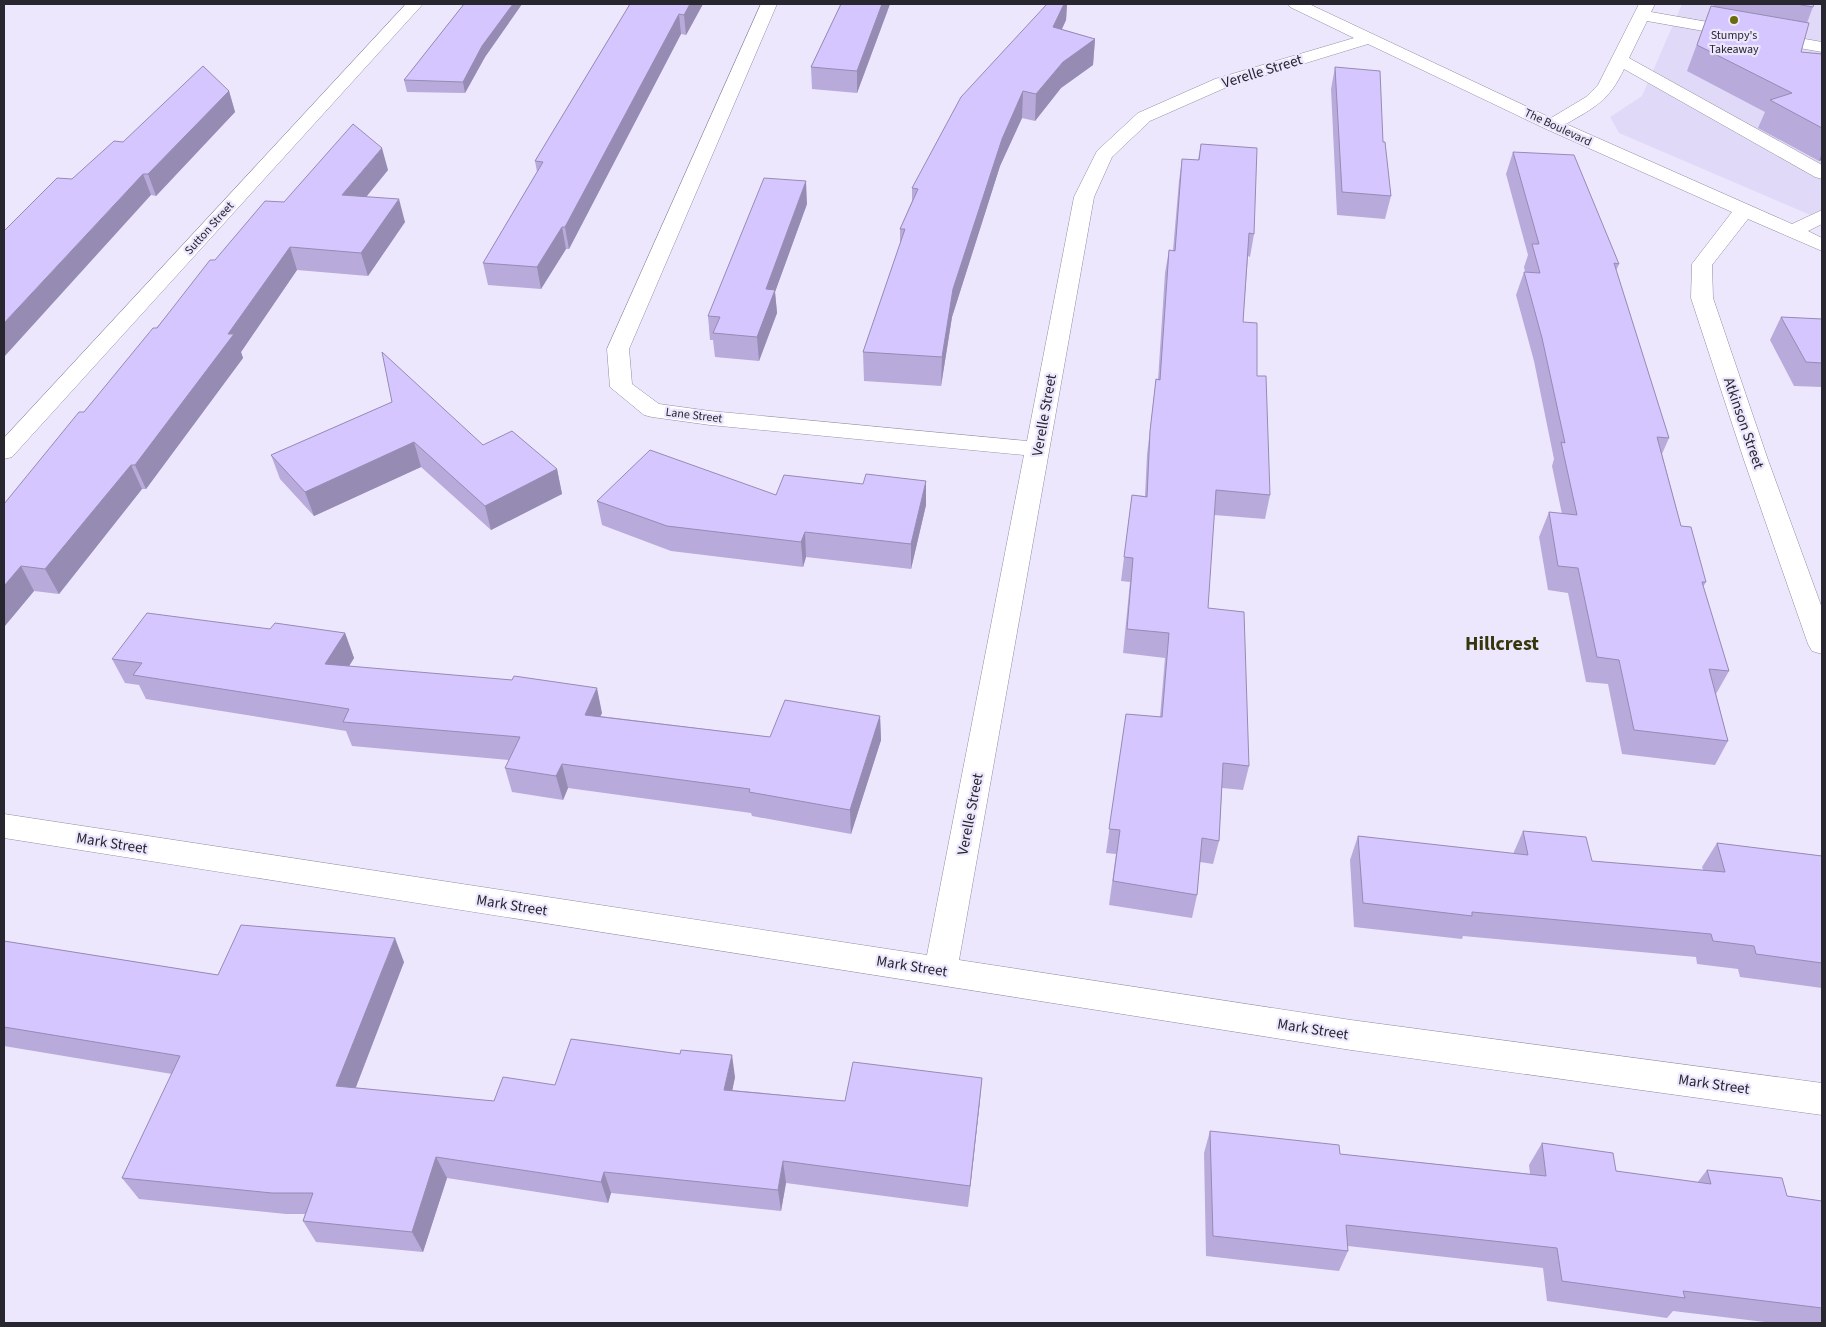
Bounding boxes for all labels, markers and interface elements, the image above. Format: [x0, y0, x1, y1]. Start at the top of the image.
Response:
marker: Stumpy's Takeaway [1728, 14, 1740, 26]
place label: Stumpy's Takeaway [1709, 27, 1759, 58]
street label: Verelle Street [1219, 49, 1305, 94]
street label: The Boulevard [1521, 104, 1594, 150]
street label: Sutton Street [181, 198, 238, 259]
street label: Verelle Street [1027, 372, 1062, 458]
street label: Atkinson Street [1718, 375, 1769, 472]
street label: Lane Street [665, 404, 723, 427]
district label: Hillcrest [1465, 630, 1539, 658]
street label: Verelle Street [952, 771, 989, 857]
street label: Mark Street [75, 828, 149, 859]
street label: Mark Street [475, 890, 549, 921]
street label: Mark Street [875, 951, 949, 982]
street label: Mark Street [1276, 1014, 1350, 1045]
street label: Mark Street [1677, 1069, 1751, 1100]

